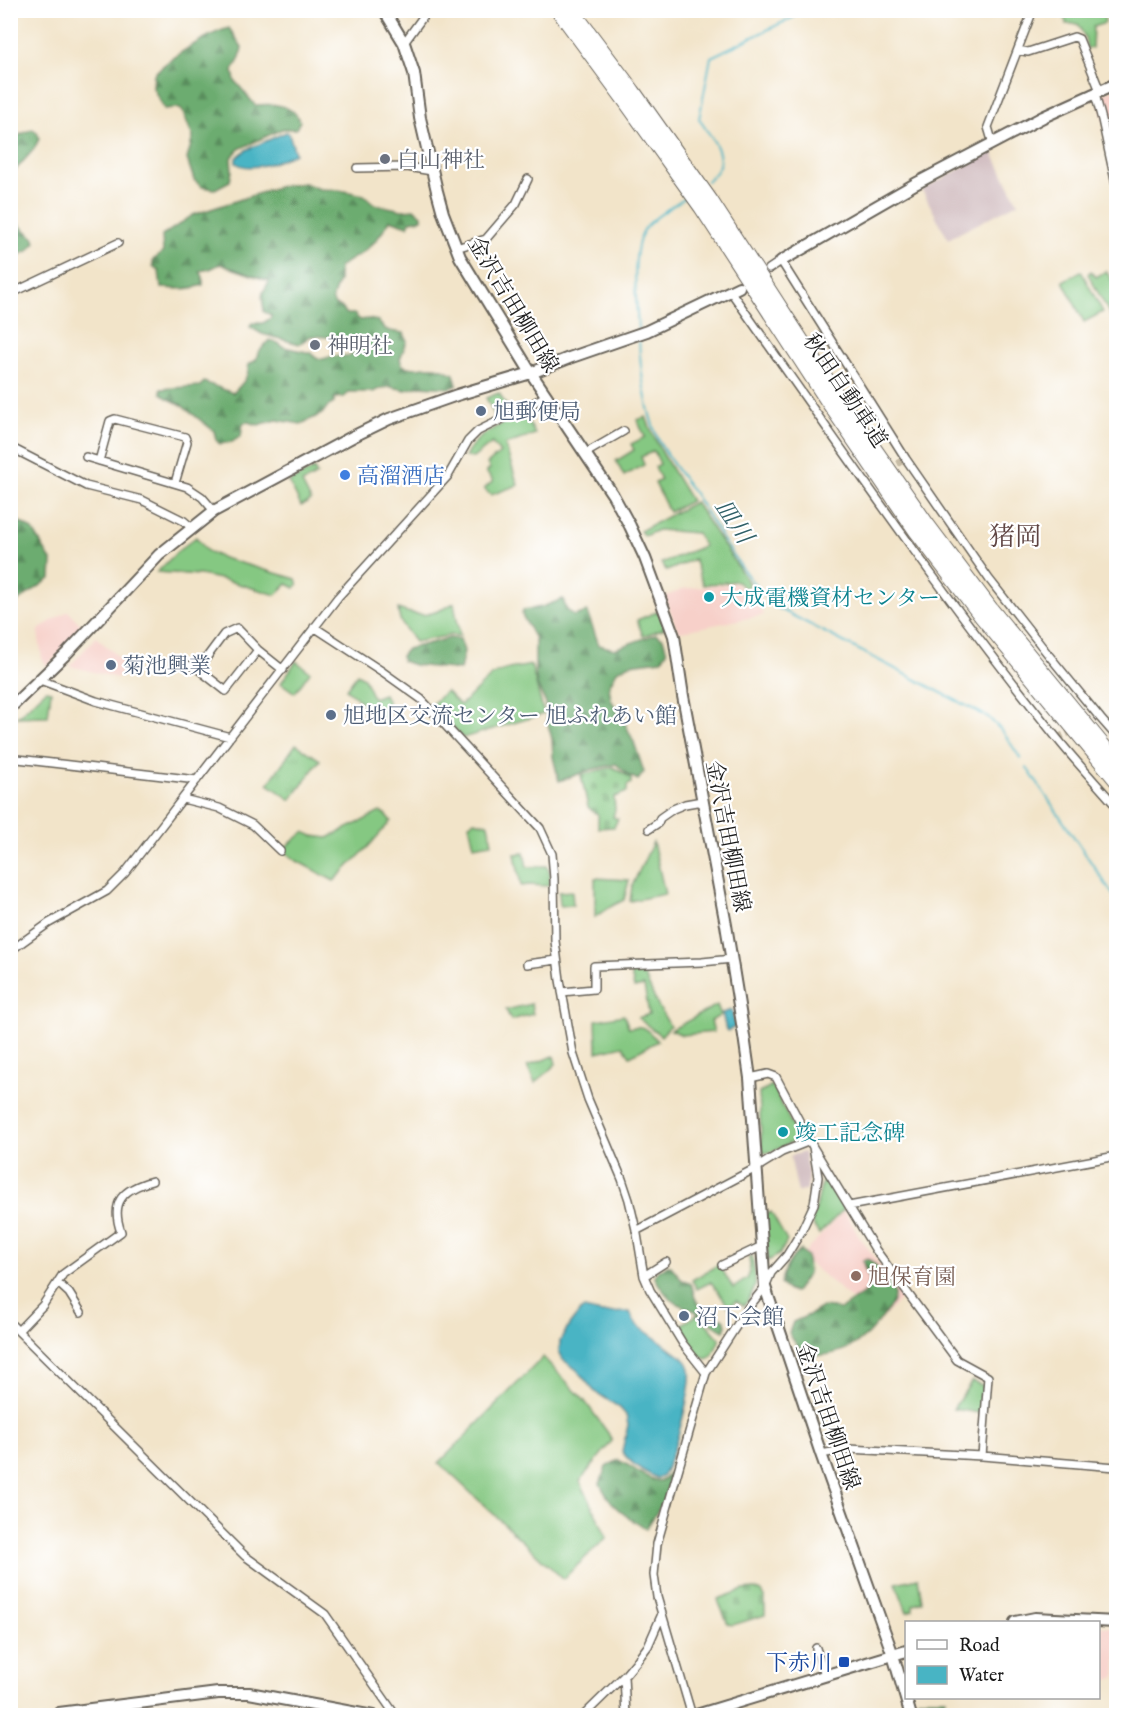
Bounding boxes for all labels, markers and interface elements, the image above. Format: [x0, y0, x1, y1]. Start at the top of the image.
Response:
place label: 白山神社 [397, 147, 485, 175]
marker: 白山神社 [378, 152, 392, 166]
street label: 金沢吉田柳田線 [461, 232, 564, 378]
street label: 秋田自動車道 [796, 329, 893, 454]
place label: 神明社 [327, 333, 393, 361]
marker: 神明社 [308, 338, 322, 352]
place label: 旭郵便局 [493, 399, 581, 427]
marker: 旭郵便局 [474, 404, 488, 418]
place label: 高溜酒店 [357, 463, 445, 491]
marker: 高溜酒店 [338, 468, 352, 482]
water label: 皿川 [706, 493, 761, 553]
district label: 猪岡 [989, 521, 1041, 554]
place label: 大成電機資材センター [721, 585, 940, 613]
marker: 大成電機資材センター [702, 590, 716, 604]
place label: 菊池興業 [123, 653, 211, 681]
marker: 菊池興業 [104, 658, 118, 672]
place label: 旭地区交流センター 旭ふれあい館 [343, 703, 677, 731]
marker: 旭地区交流センター 旭ふれあい館 [324, 708, 338, 722]
street label: 金沢吉田柳田線 [699, 758, 755, 915]
place label: 竣工記念碑 [795, 1120, 905, 1148]
marker: 竣工記念碑 [776, 1125, 790, 1139]
place label: 旭保育園 [868, 1264, 956, 1292]
marker: 旭保育園 [849, 1269, 863, 1283]
place label: 沼下会館 [696, 1304, 784, 1332]
marker: 沼下会館 [677, 1309, 691, 1323]
street label: 金沢吉田柳田線 [789, 1339, 865, 1494]
legend [905, 1621, 1100, 1699]
text: Road [959, 1635, 1000, 1658]
place label: 下赤川 [766, 1650, 832, 1678]
marker: 下赤川 [837, 1655, 851, 1669]
text: Water [959, 1665, 1004, 1688]

